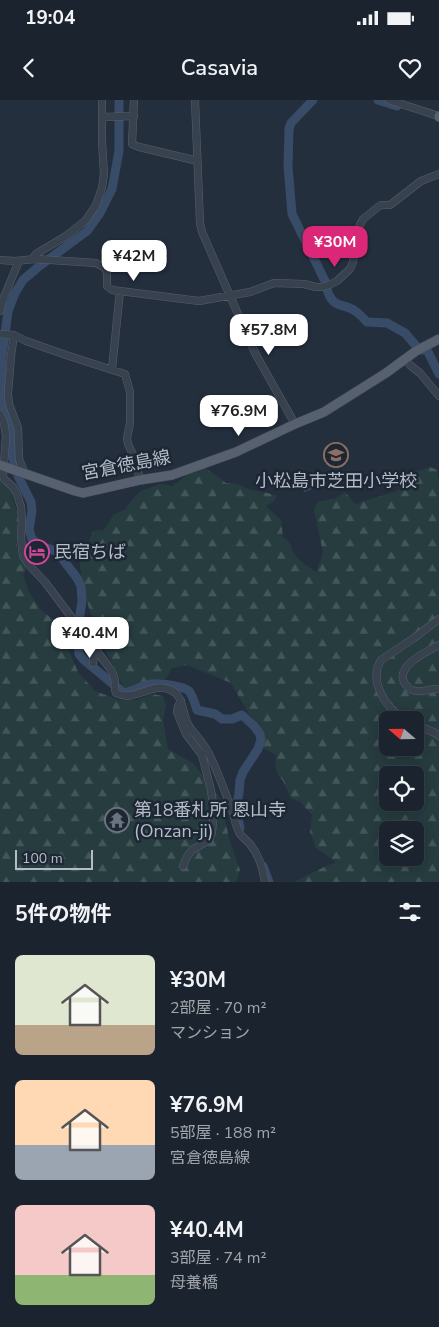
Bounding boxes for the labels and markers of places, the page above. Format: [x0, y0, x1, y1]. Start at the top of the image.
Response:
pin: ¥30M [305, 226, 365, 268]
pin: ¥42M [104, 240, 164, 282]
pin: ¥57.8M [228, 314, 310, 356]
pin: ¥76.9M [198, 394, 280, 437]
school or university icon: 小松島市芝田小学校 [323, 442, 349, 468]
place label: 小松島市芝田小学校 [255, 469, 417, 493]
hotel icon: 民宿ちば [24, 539, 50, 565]
place label: 民宿ちば [54, 540, 126, 564]
pin: ¥40.4M [49, 616, 131, 659]
place label: 第18番札所 恩山寺 (Onzan-ji) [134, 798, 286, 843]
temple icon: 第18番札所 恩山寺 (Onzan-ji) [104, 807, 130, 833]

